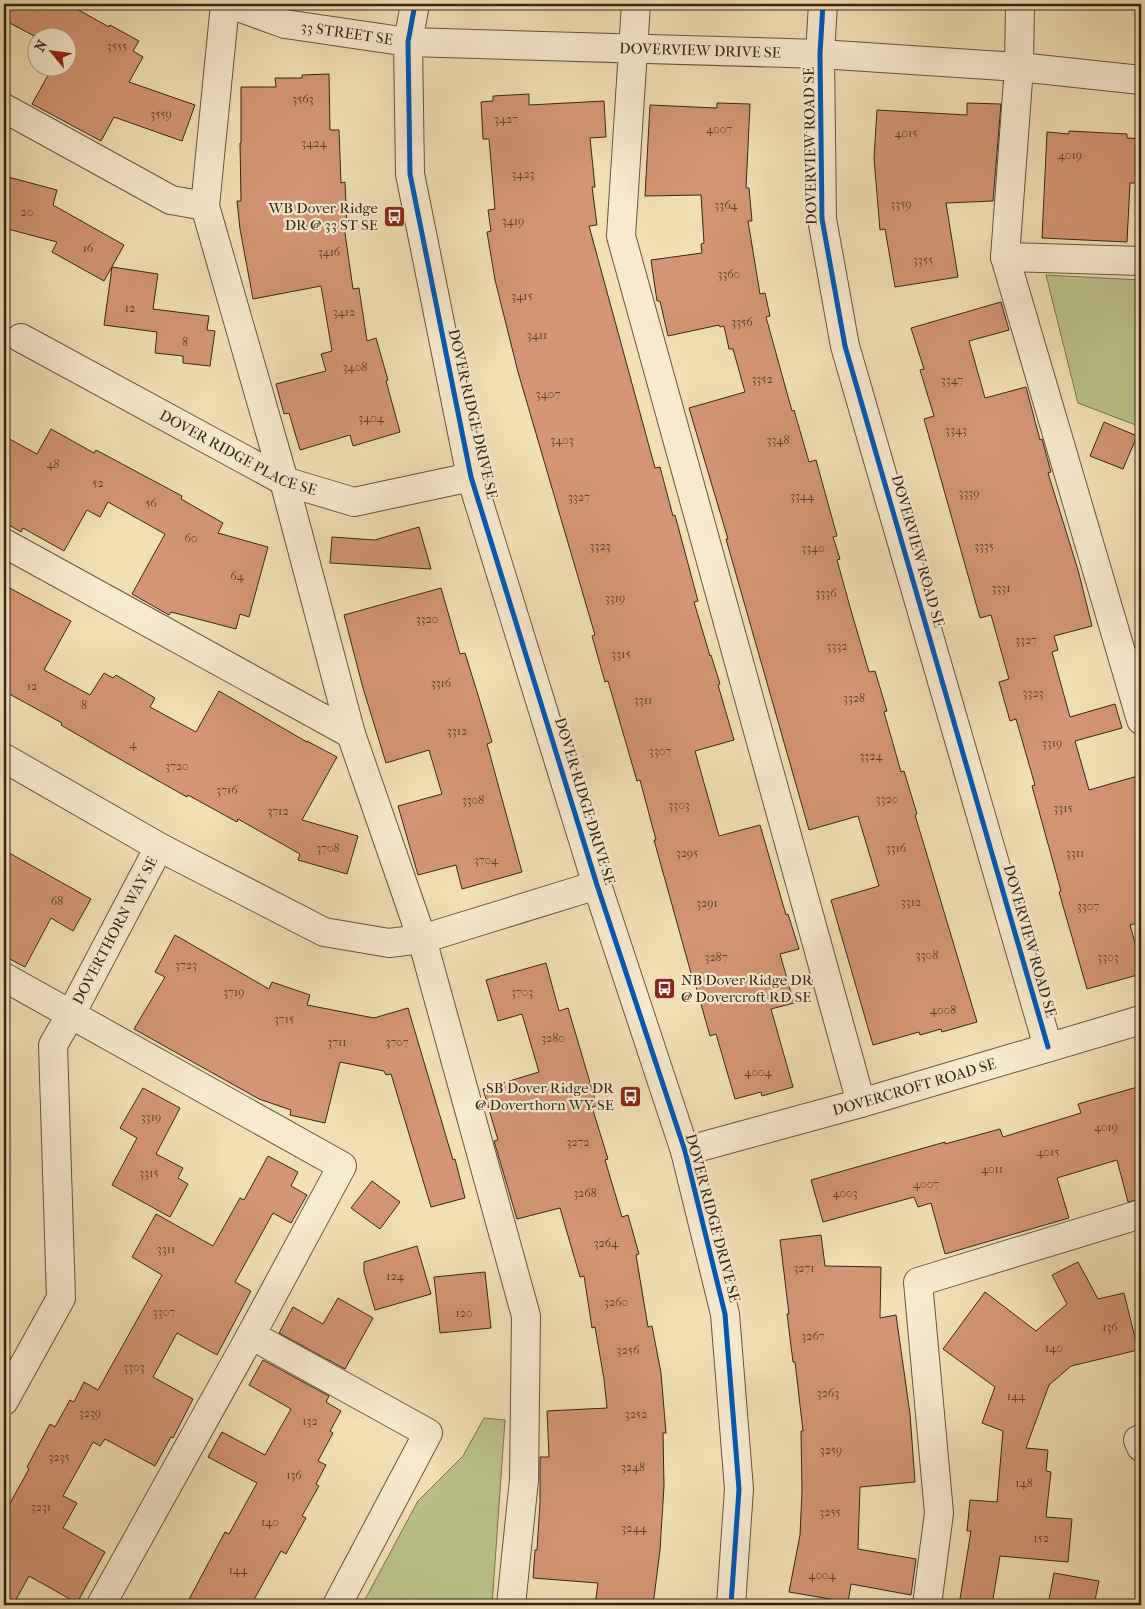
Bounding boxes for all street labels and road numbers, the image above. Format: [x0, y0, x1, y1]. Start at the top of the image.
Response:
street label: 33 STREET SE [300, 17, 394, 49]
street label: DOVERVIEW DRIVE SE [619, 39, 781, 62]
street label: DOVERVIEW ROAD SE [800, 67, 820, 225]
street label: DOVER RIDGE DRIVE SE [445, 327, 501, 501]
street label: DOVER RIDGE PLACE SE [156, 406, 319, 499]
street label: DOVERVIEW ROAD SE [888, 473, 948, 629]
street label: DOVER RIDGE DRIVE SE [551, 715, 619, 887]
street label: DOVERTHORN WAY SE [69, 853, 161, 1008]
street label: DOVERVIEW ROAD SE [1000, 863, 1060, 1019]
street label: DOVERCROFT ROAD SE [830, 1054, 998, 1119]
street label: DOVER RIDGE DRIVE SE [682, 1132, 744, 1304]

